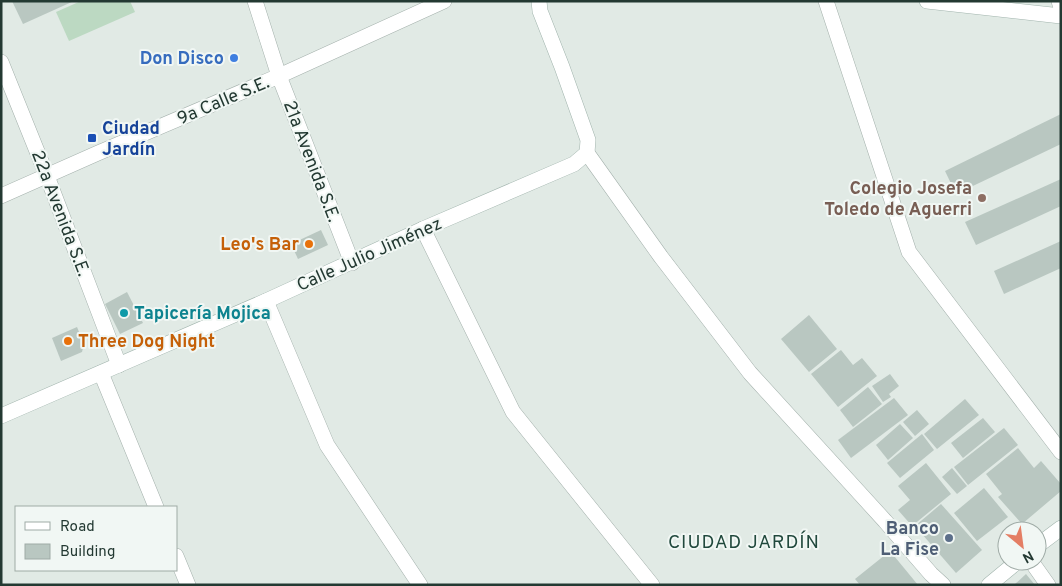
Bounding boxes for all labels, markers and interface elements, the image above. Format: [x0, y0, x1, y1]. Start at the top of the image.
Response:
place label: Don Disco [140, 48, 224, 71]
marker: Don Disco [228, 52, 240, 64]
street label: 9a Calle S.E. [174, 72, 273, 131]
street label: 21a Avenida S.E. [277, 98, 344, 226]
place label: Ciudad Jardín [102, 118, 160, 162]
marker: Ciudad Jardín [86, 132, 98, 144]
street label: 22a Avenida S.E. [25, 147, 94, 280]
place label: Colegio Josefa Toledo de Aguerri [824, 178, 972, 222]
marker: Colegio Josefa Toledo de Aguerri [976, 192, 988, 204]
street label: Calle Julio Jiménez [293, 213, 446, 298]
place label: Leo's Bar [220, 234, 299, 257]
marker: Leo's Bar [303, 238, 315, 250]
place label: Tapicería Mojica [134, 303, 271, 326]
marker: Tapicería Mojica [118, 307, 130, 319]
place label: Three Dog Night [78, 331, 215, 354]
marker: Three Dog Night [62, 335, 74, 347]
legend [15, 506, 178, 571]
text: Road [60, 518, 95, 537]
place label: Banco La Fise [880, 518, 939, 562]
north arrow [997, 521, 1047, 571]
district label: CIUDAD JARDÍN [668, 530, 820, 555]
marker: Banco La Fise [943, 532, 955, 544]
text: Building [60, 543, 115, 562]
text: N [1019, 546, 1036, 566]

